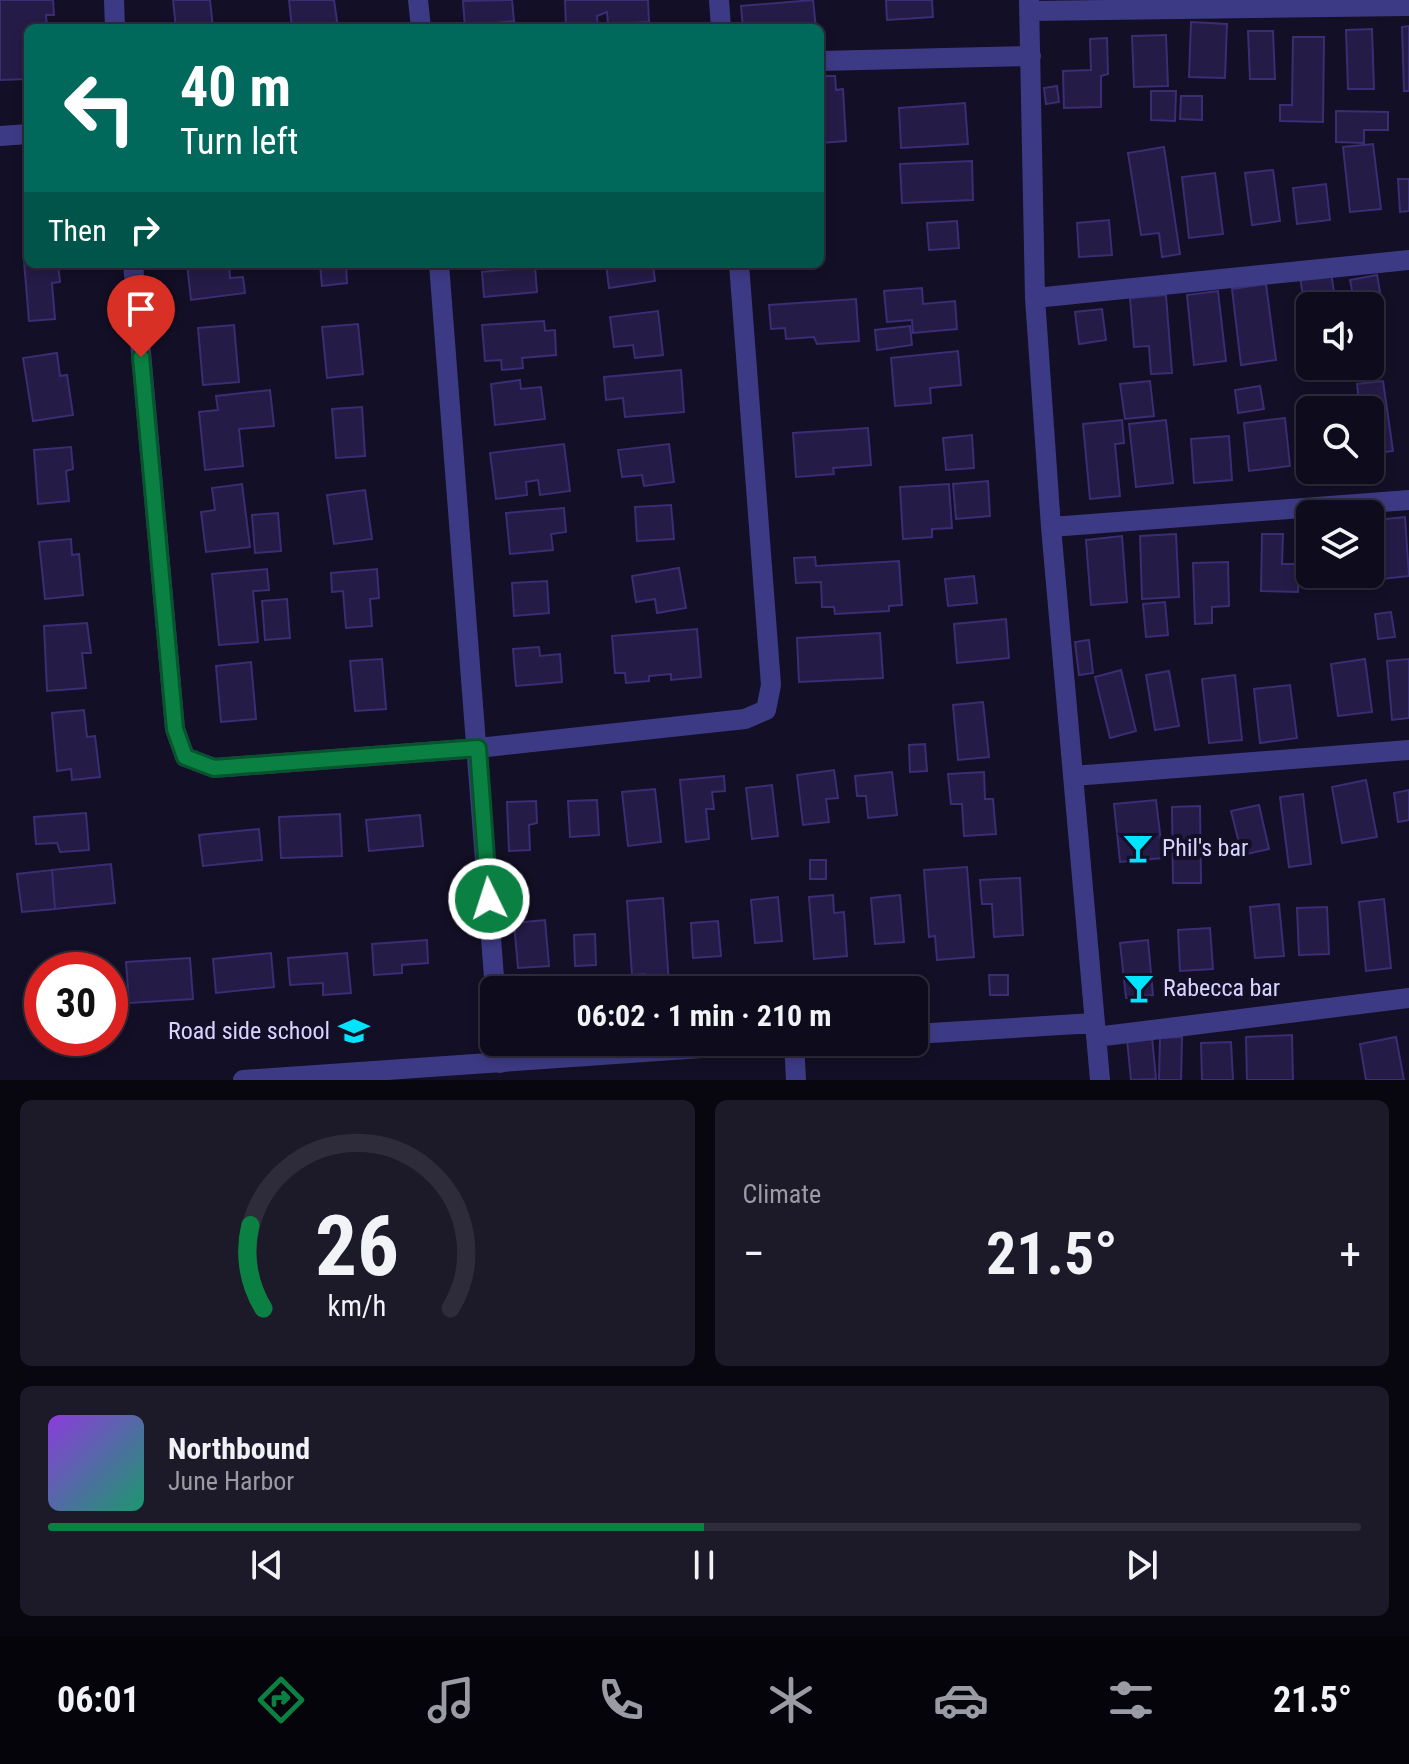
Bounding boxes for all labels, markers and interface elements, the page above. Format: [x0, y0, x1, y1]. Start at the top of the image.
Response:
text: 40 m [180, 54, 291, 120]
icon: left [48, 56, 152, 160]
text: Turn left [180, 121, 298, 163]
icon: right [123, 208, 167, 252]
text: Then [48, 213, 107, 248]
pin [107, 275, 175, 357]
icon: arrive [119, 287, 163, 331]
map controls [1296, 292, 1384, 588]
button: sound [1296, 292, 1384, 380]
button: search [1296, 396, 1384, 484]
button: layers [1296, 500, 1384, 588]
bar icon: Phil's bar [1121, 831, 1155, 865]
place label: Phil's bar [1162, 834, 1248, 862]
position arrow [447, 857, 531, 941]
speed limit sign: 30 [24, 952, 128, 1056]
bar icon: Rabecca bar [1122, 971, 1156, 1005]
place label: Rabecca bar [1163, 974, 1280, 1002]
text: 06:02 · 1 min · 210 m [577, 998, 831, 1033]
school or university icon: Road side school [337, 1014, 371, 1048]
place label: Road side school [168, 1017, 330, 1045]
text: Climate [743, 1179, 821, 1209]
text: 26 [315, 1198, 399, 1295]
text: 21.5° [986, 1218, 1118, 1289]
text: − [743, 1228, 765, 1280]
text: + [1339, 1228, 1361, 1280]
text: km/h [328, 1289, 387, 1323]
text: Northbound [168, 1431, 310, 1466]
text: June Harbor [168, 1466, 294, 1496]
icon: previous [245, 1543, 289, 1587]
icon: pause [682, 1543, 726, 1587]
icon: next [1120, 1543, 1164, 1587]
icon: directions [253, 1672, 309, 1728]
icon: music [423, 1672, 479, 1728]
icon: phone [593, 1672, 649, 1728]
icon: climate [763, 1672, 819, 1728]
icon: car [933, 1672, 989, 1728]
icon: filters [1103, 1672, 1159, 1728]
text: 06:01 [57, 1679, 140, 1721]
text: 21.5° [1273, 1679, 1352, 1721]

